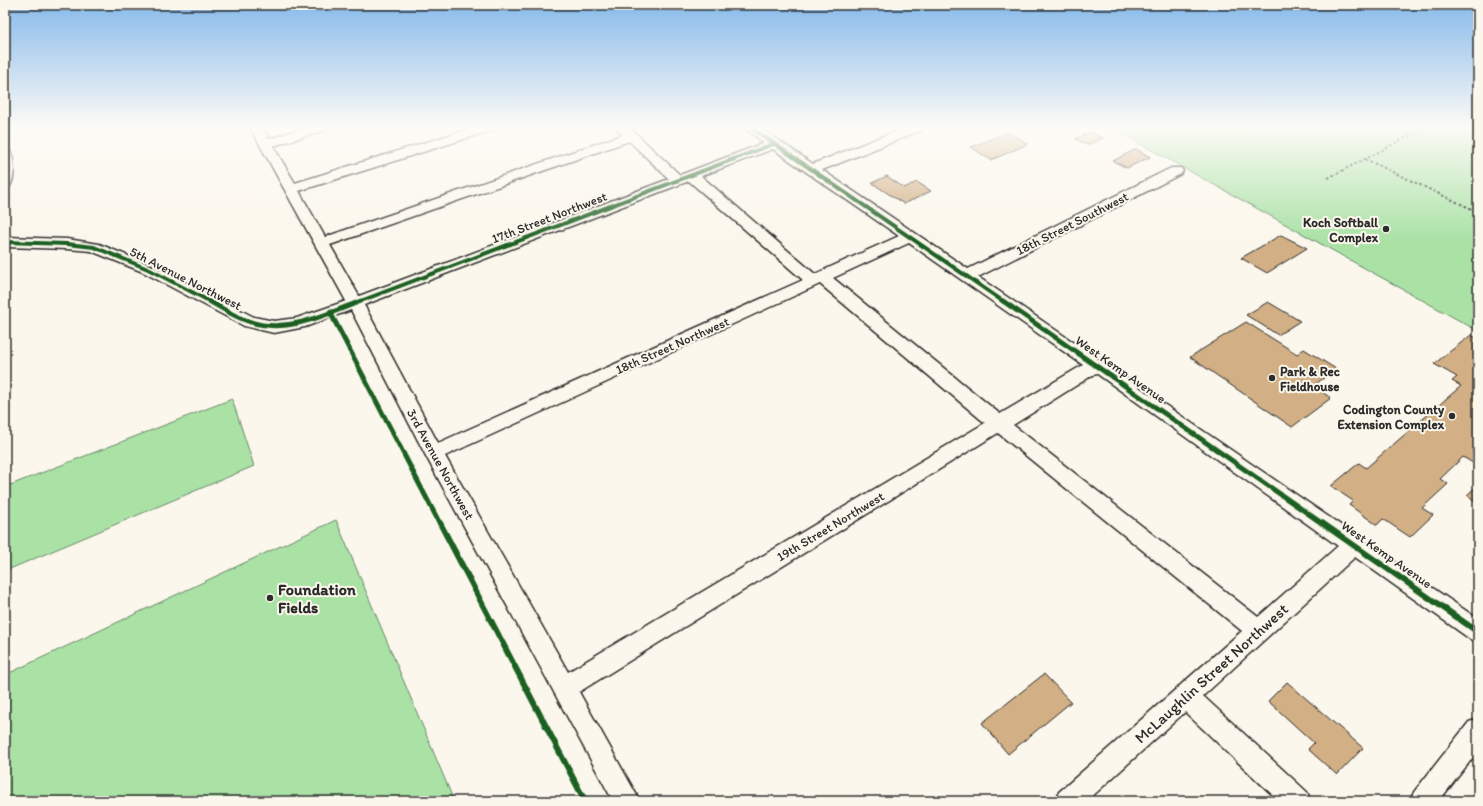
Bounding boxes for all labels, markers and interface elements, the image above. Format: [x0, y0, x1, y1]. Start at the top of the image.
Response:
street label: 17th Street Northwest [489, 189, 609, 246]
street label: 18th Street Southwest [1014, 189, 1131, 258]
place label: Koch Softball Complex [1303, 215, 1379, 246]
marker: Koch Softball Complex [1381, 224, 1391, 234]
street label: 5th Avenue Northwest [127, 244, 244, 313]
street label: 18th Street Northwest [613, 314, 732, 377]
street label: West Kemp Avenue [1073, 333, 1169, 406]
place label: Park & Rec Fieldhouse [1280, 364, 1340, 394]
marker: Park & Rec Fieldhouse [1267, 373, 1277, 383]
place label: Codington County Extension Complex [1337, 402, 1445, 433]
street label: 3rd Avenue Northwest [404, 406, 477, 522]
marker: Codington County Extension Complex [1447, 411, 1457, 421]
street label: 19th Street Northwest [774, 488, 887, 564]
street label: West Kemp Avenue [1339, 518, 1435, 591]
place label: Foundation Fields [278, 580, 357, 617]
marker: Foundation Fields [265, 593, 275, 603]
street label: McLaughlin Street Northwest [1131, 599, 1292, 747]

